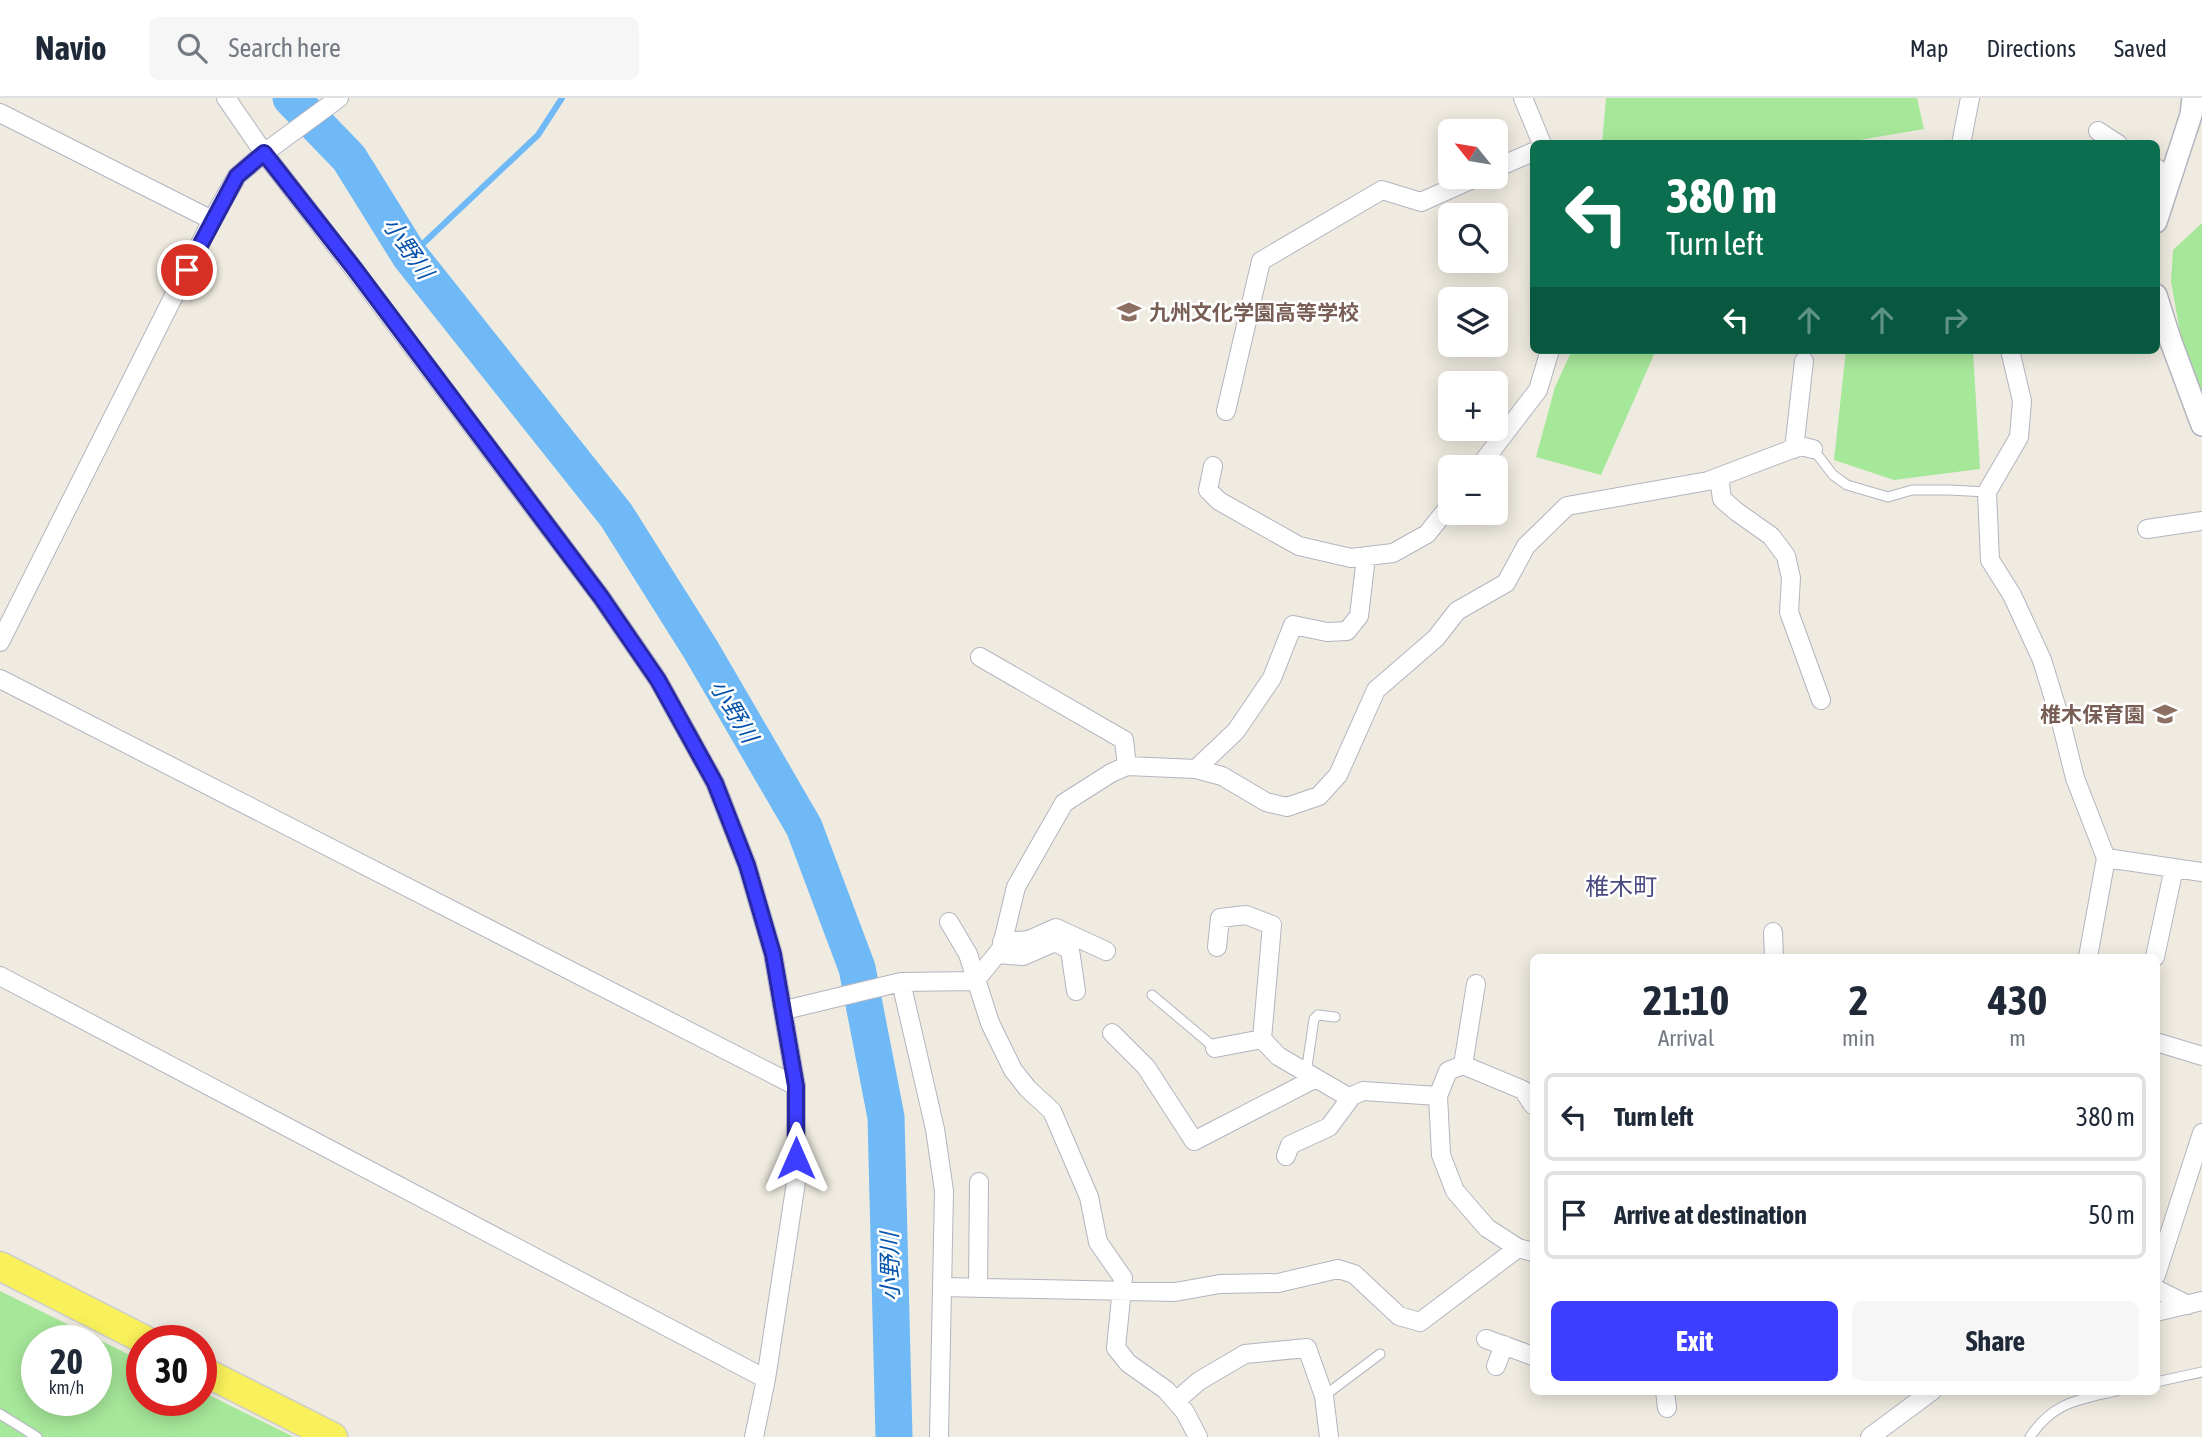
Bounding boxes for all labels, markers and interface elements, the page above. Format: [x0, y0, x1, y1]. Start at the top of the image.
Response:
search box [149, 17, 639, 80]
text: Navio [35, 29, 107, 67]
icon: search [173, 29, 211, 67]
text: Search here [229, 33, 341, 63]
text: Map [1910, 35, 1948, 62]
text: Directions [1986, 35, 2076, 62]
text: Saved [2114, 35, 2167, 62]
north arrow [1438, 119, 1508, 189]
map controls [1438, 119, 1508, 525]
text: 380 m [1666, 167, 1777, 223]
icon: left [1551, 168, 1642, 259]
button: search [1438, 203, 1508, 273]
water label: 小野川 [378, 212, 440, 286]
text: Turn left [1666, 225, 1764, 262]
pin [157, 240, 217, 300]
icon: arrive [168, 251, 206, 289]
button: layers [1438, 287, 1508, 357]
school or university icon: 九州文化学園高等学校 [1115, 298, 1143, 326]
place label: 九州文化学園高等学校 [1149, 300, 1359, 324]
icon: left [1717, 301, 1755, 339]
icon: ahead [1790, 301, 1828, 339]
icon: ahead [1863, 301, 1901, 339]
icon: right [1936, 301, 1974, 339]
button: + [1438, 371, 1508, 441]
button: − [1438, 455, 1508, 525]
water label: 小野川 [705, 675, 764, 750]
school or university icon: 椎木保育園 [2151, 700, 2179, 728]
place label: 椎木保育園 [2040, 702, 2145, 726]
district label: 椎木町 [1585, 873, 1657, 900]
text: 21:10 [1643, 976, 1729, 1024]
text: 2 [1849, 976, 1868, 1024]
text: 430 [1988, 976, 2047, 1024]
text: Arrival [1658, 1025, 1714, 1051]
text: min [1842, 1025, 1875, 1051]
text: m [2009, 1025, 2026, 1051]
icon: left [1555, 1098, 1593, 1136]
text: Turn left [1614, 1102, 1694, 1132]
text: 380 m [2076, 1102, 2135, 1132]
position arrow [759, 1121, 833, 1195]
icon: arrive [1555, 1196, 1593, 1234]
text: Arrive at destination [1614, 1200, 1807, 1230]
text: 50 m [2088, 1200, 2135, 1230]
water label: 小野川 [876, 1229, 904, 1302]
button: Exit [1551, 1301, 1838, 1381]
button: Share [1852, 1301, 2139, 1381]
speed limit sign: 30 [126, 1325, 217, 1416]
text: 20 [50, 1341, 83, 1381]
text: km/h [49, 1377, 84, 1398]

